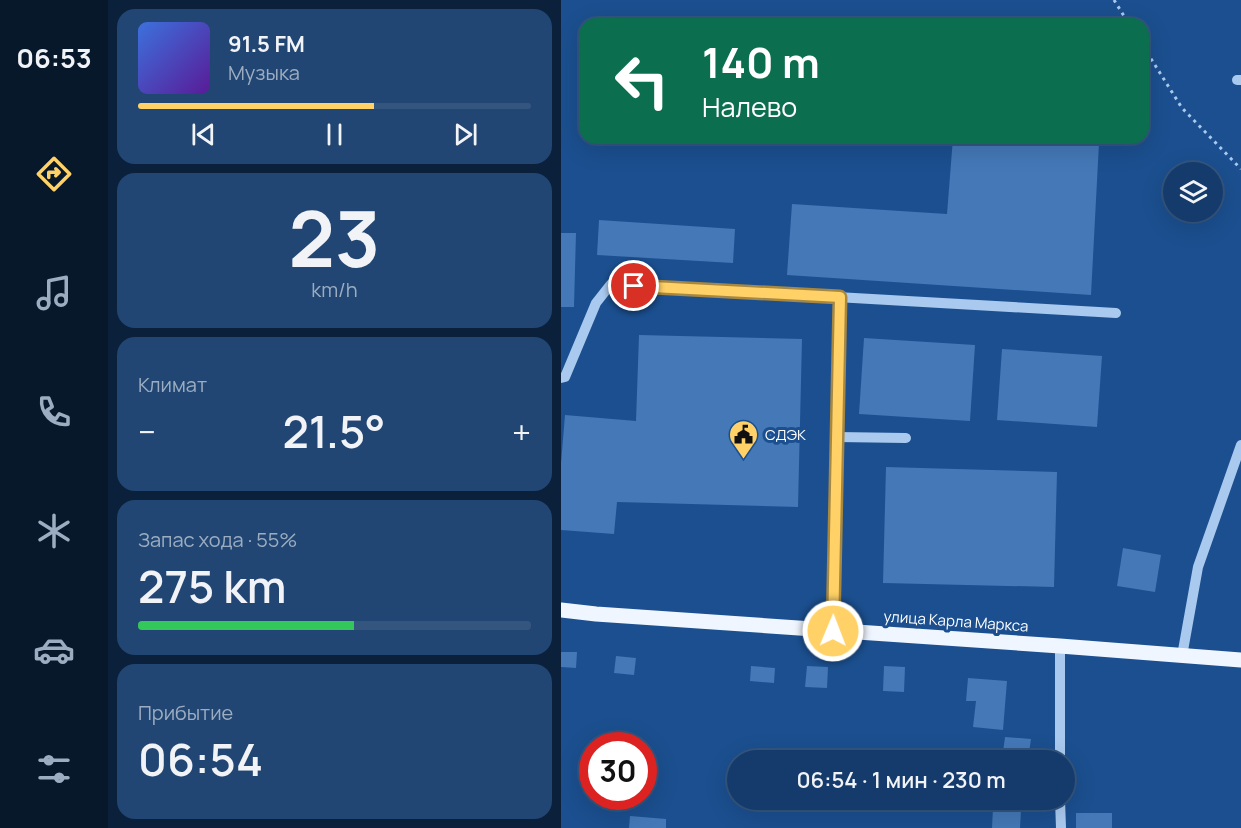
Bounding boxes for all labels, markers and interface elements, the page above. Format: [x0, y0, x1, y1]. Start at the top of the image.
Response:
text: 91.5 FM [228, 29, 305, 59]
text: 140 m [702, 33, 820, 91]
text: 06:53 [16, 39, 92, 76]
icon: left [603, 42, 681, 120]
text: Музыка [228, 59, 300, 86]
text: Налево [702, 88, 797, 125]
icon: previous [187, 118, 220, 151]
icon: pause [318, 118, 351, 151]
icon: next [449, 118, 482, 151]
icon: directions [33, 153, 75, 195]
map controls [1163, 162, 1223, 222]
button: layers [1163, 162, 1223, 222]
text: 23 [289, 184, 380, 290]
pin [608, 260, 659, 311]
icon: arrive [617, 269, 650, 302]
icon: music [33, 272, 75, 314]
text: km/h [311, 276, 358, 303]
text: Климат [138, 371, 207, 398]
icon: phone [33, 391, 75, 433]
text: 21.5° [282, 400, 385, 462]
text: − [138, 409, 156, 454]
text: + [512, 409, 531, 454]
public building icon: СДЭК [728, 418, 760, 460]
place label: СДЭК [765, 424, 806, 445]
icon: climate [33, 510, 75, 552]
text: Запас хода · 55% [138, 526, 297, 553]
text: 275 km [138, 555, 286, 617]
position arrow [801, 599, 865, 663]
street label: улица Карла Маркса [883, 605, 1029, 637]
icon: car [33, 629, 75, 671]
text: Прибытие [138, 699, 233, 726]
text: 06:54 [138, 728, 263, 790]
speed limit sign: 30 [579, 732, 657, 810]
icon: filters [33, 748, 75, 790]
text: 06:54 · 1 мин · 230 m [796, 765, 1006, 795]

